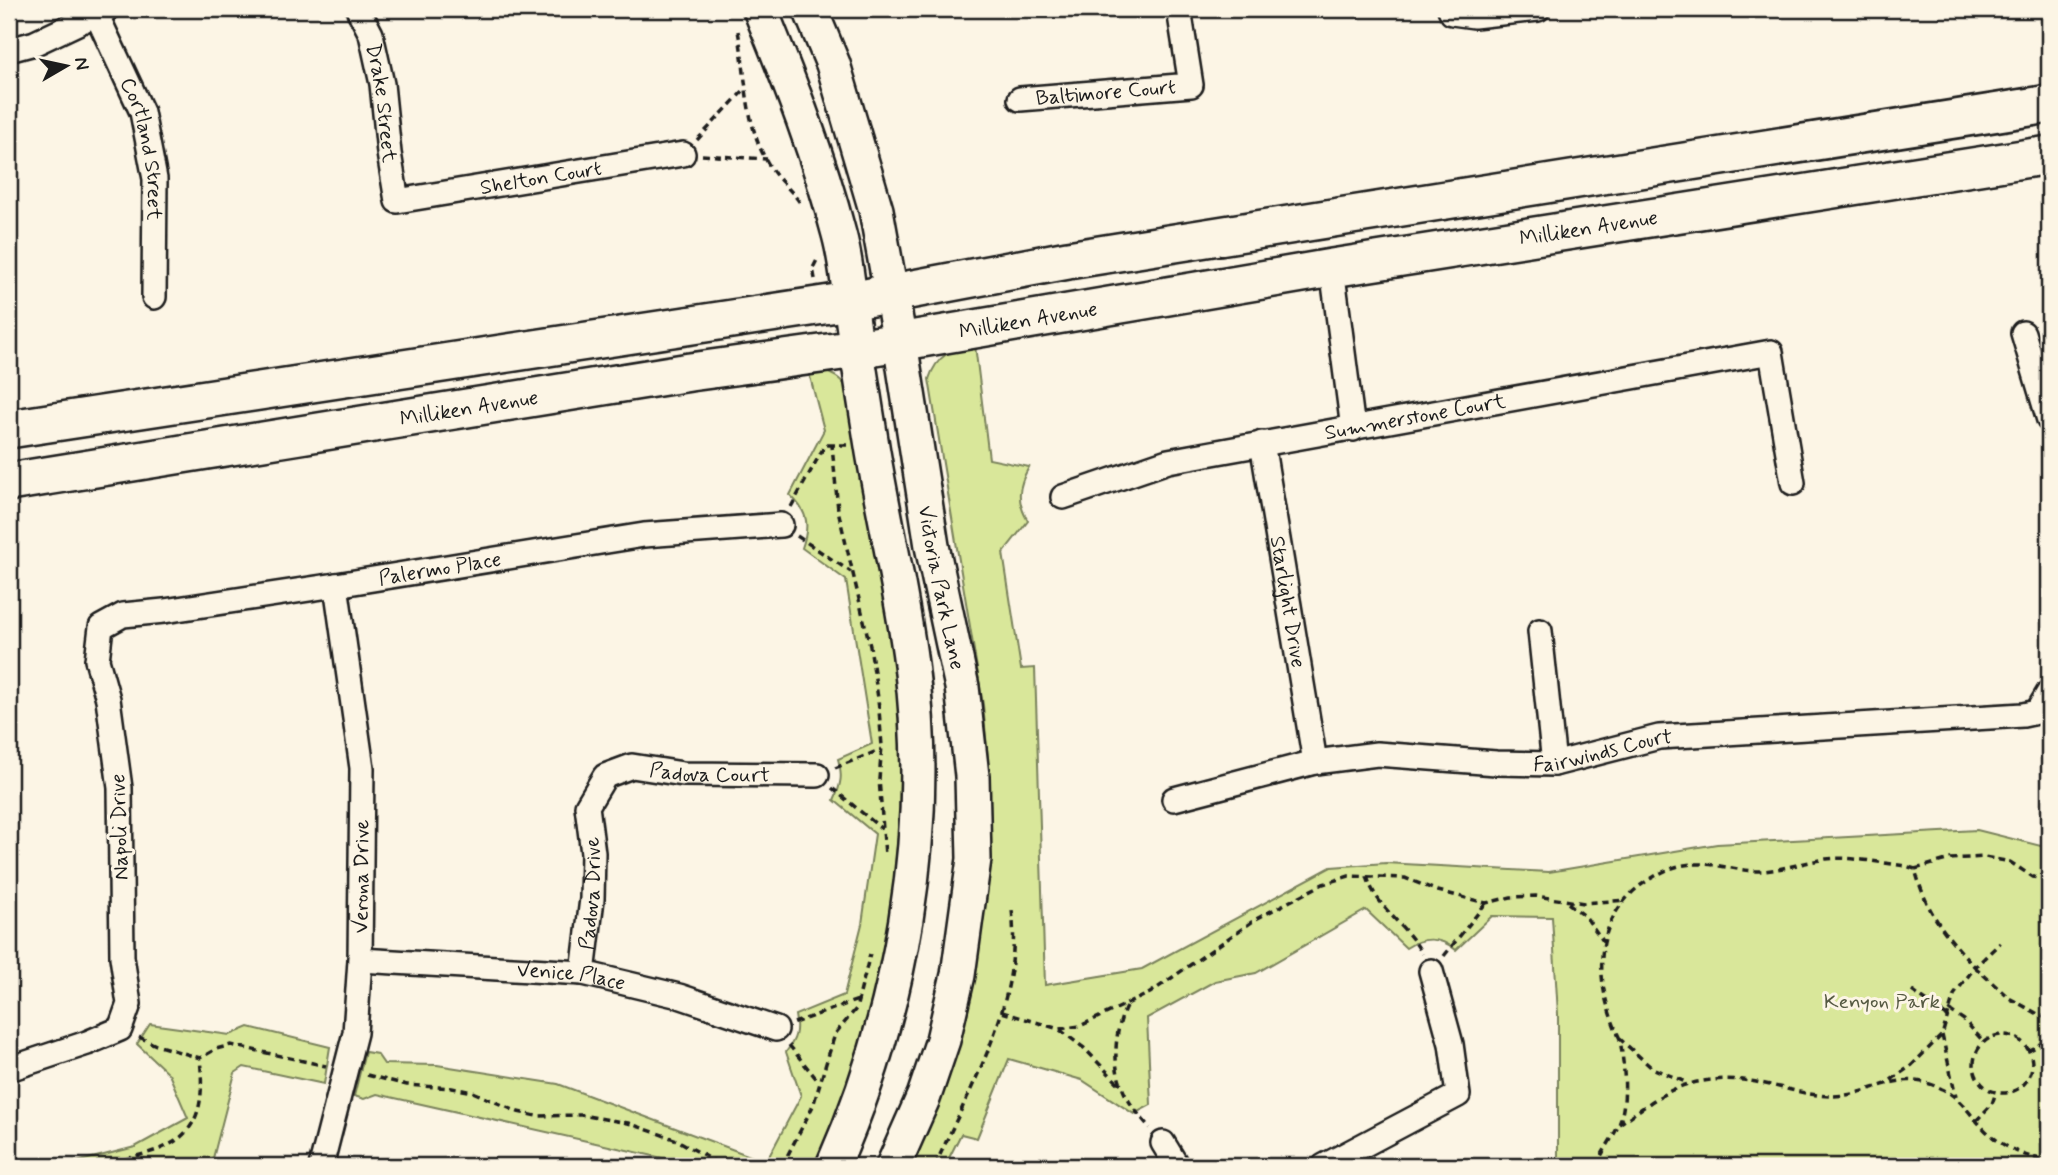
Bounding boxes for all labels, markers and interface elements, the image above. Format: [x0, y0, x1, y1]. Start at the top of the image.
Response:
north arrow [32, 32, 102, 102]
street label: Drake Street [358, 41, 403, 165]
text: N [68, 55, 95, 72]
street label: Cortland Street [113, 73, 168, 221]
street label: Baltimore Court [1035, 73, 1177, 113]
street label: Shelton Court [478, 155, 604, 202]
street label: Milliken Avenue [1517, 204, 1660, 253]
street label: Milliken Avenue [957, 295, 1100, 346]
street label: Milliken Avenue [398, 384, 540, 434]
street label: Summerstone Court [1322, 387, 1509, 447]
street label: Victoria Park Lane [911, 504, 971, 672]
street label: Starlight Drive [1263, 534, 1312, 670]
street label: Palermo Place [376, 545, 503, 593]
street label: Fairwinds Court [1533, 723, 1673, 779]
street label: Padova Court [648, 756, 770, 790]
street label: Napoli Drive [104, 773, 136, 881]
street label: Verona Drive [347, 819, 376, 934]
street label: Padova Drive [573, 835, 608, 951]
street label: Venice Place [516, 956, 628, 998]
park label: Kenyon Park [1824, 988, 1941, 1016]

